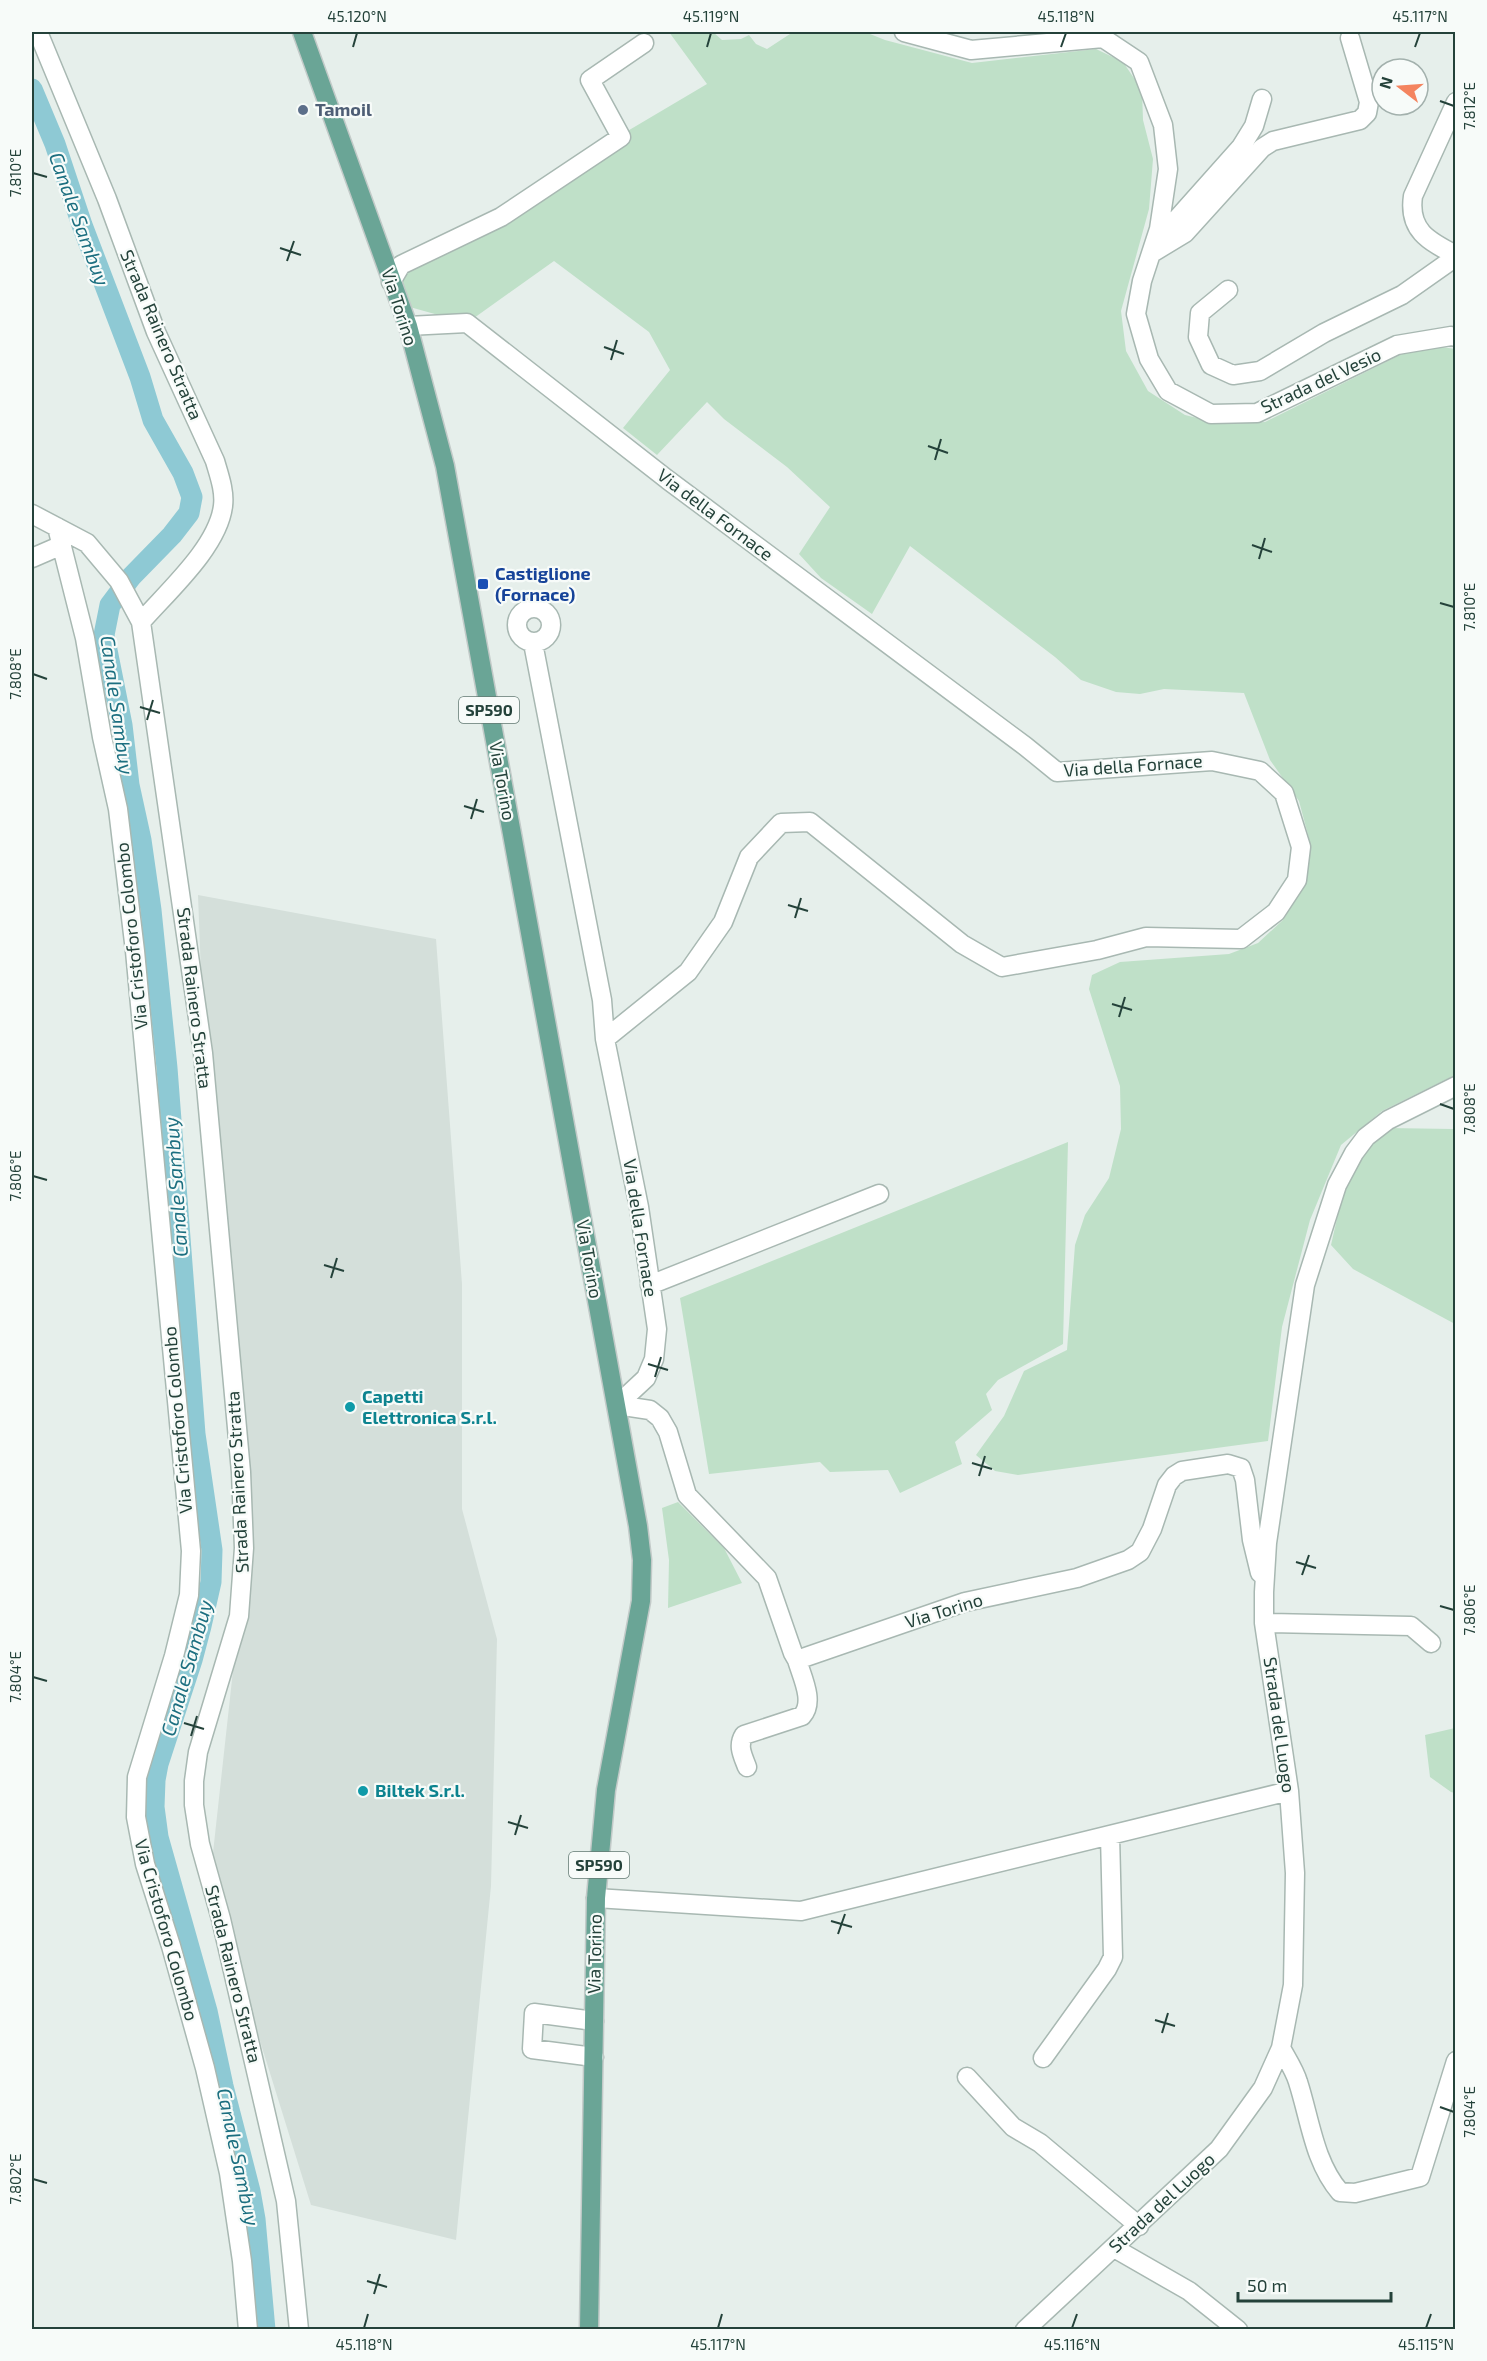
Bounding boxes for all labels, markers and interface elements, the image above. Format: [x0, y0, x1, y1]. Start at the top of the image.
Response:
text: 45.120°N [327, 7, 387, 25]
text: 45.119°N [683, 7, 739, 25]
text: 45.118°N [1037, 7, 1095, 25]
text: 45.117°N [1392, 7, 1448, 25]
north arrow [1370, 57, 1430, 117]
text: N [1374, 74, 1396, 91]
text: 7.812°E [1460, 82, 1478, 130]
place label: Tamoil [315, 98, 372, 120]
marker: Tamoil [296, 103, 310, 117]
text: 7.810°E [6, 149, 24, 197]
water label: Canale Sambuy [44, 149, 115, 289]
street label: Strada Rainero Stratta [116, 246, 208, 423]
street label: Via Torino [377, 265, 423, 348]
street label: Strada del Vesio [1257, 343, 1384, 418]
street label: Via della Fornace [653, 463, 778, 565]
place label: Castiglione (Fornace) [495, 562, 591, 605]
marker: Castiglione (Fornace) [476, 577, 490, 591]
text: 7.810°E [1460, 583, 1478, 631]
water label: Canale Sambuy [95, 634, 140, 776]
text: 7.808°E [6, 648, 24, 700]
road number: SP590 [459, 697, 519, 723]
street label: Via Torino [485, 740, 521, 822]
street label: Via della Fornace [1063, 749, 1203, 781]
street label: Via Cristoforo Colombo [110, 842, 152, 1031]
street label: Strada Rainero Stratta [173, 906, 217, 1090]
text: 7.808°E [1460, 1083, 1478, 1135]
water label: Canale Sambuy [158, 1116, 193, 1258]
text: 7.806°E [6, 1150, 24, 1202]
street label: Via della Fornace [619, 1157, 663, 1298]
street label: Via Torino [572, 1218, 608, 1300]
street label: Via Cristoforo Colombo [158, 1326, 196, 1515]
place label: Capetti Elettronica S.r.l. [362, 1385, 497, 1428]
street label: Strada Rainero Stratta [221, 1390, 253, 1574]
marker: Capetti Elettronica S.r.l. [343, 1400, 357, 1414]
text: 7.806°E [1460, 1584, 1478, 1636]
street label: Via Torino [902, 1588, 985, 1632]
water label: Canale Sambuy [155, 1597, 218, 1739]
text: 7.804°E [6, 1651, 24, 1703]
street label: Strada del Luogo [1260, 1656, 1300, 1794]
place label: Biltek S.r.l. [375, 1779, 465, 1801]
marker: Biltek S.r.l. [356, 1784, 370, 1798]
street label: Via Cristoforo Colombo [130, 1836, 203, 2023]
road number: SP590 [569, 1852, 629, 1878]
street label: Strada Rainero Stratta [201, 1883, 267, 2065]
street label: Via Torino [582, 1914, 606, 1994]
water label: Canale Sambuy [212, 2086, 265, 2228]
text: 7.804°E [1460, 2086, 1478, 2138]
street label: Strada del Luogo [1104, 2148, 1219, 2257]
text: 7.802°E [6, 2154, 24, 2204]
scale bar [1238, 2265, 1391, 2303]
text: 50 m [1247, 2274, 1287, 2296]
text: 45.118°N [335, 2335, 393, 2353]
text: 45.117°N [690, 2335, 746, 2353]
text: 45.116°N [1044, 2335, 1100, 2353]
text: 45.115°N [1398, 2335, 1454, 2353]

